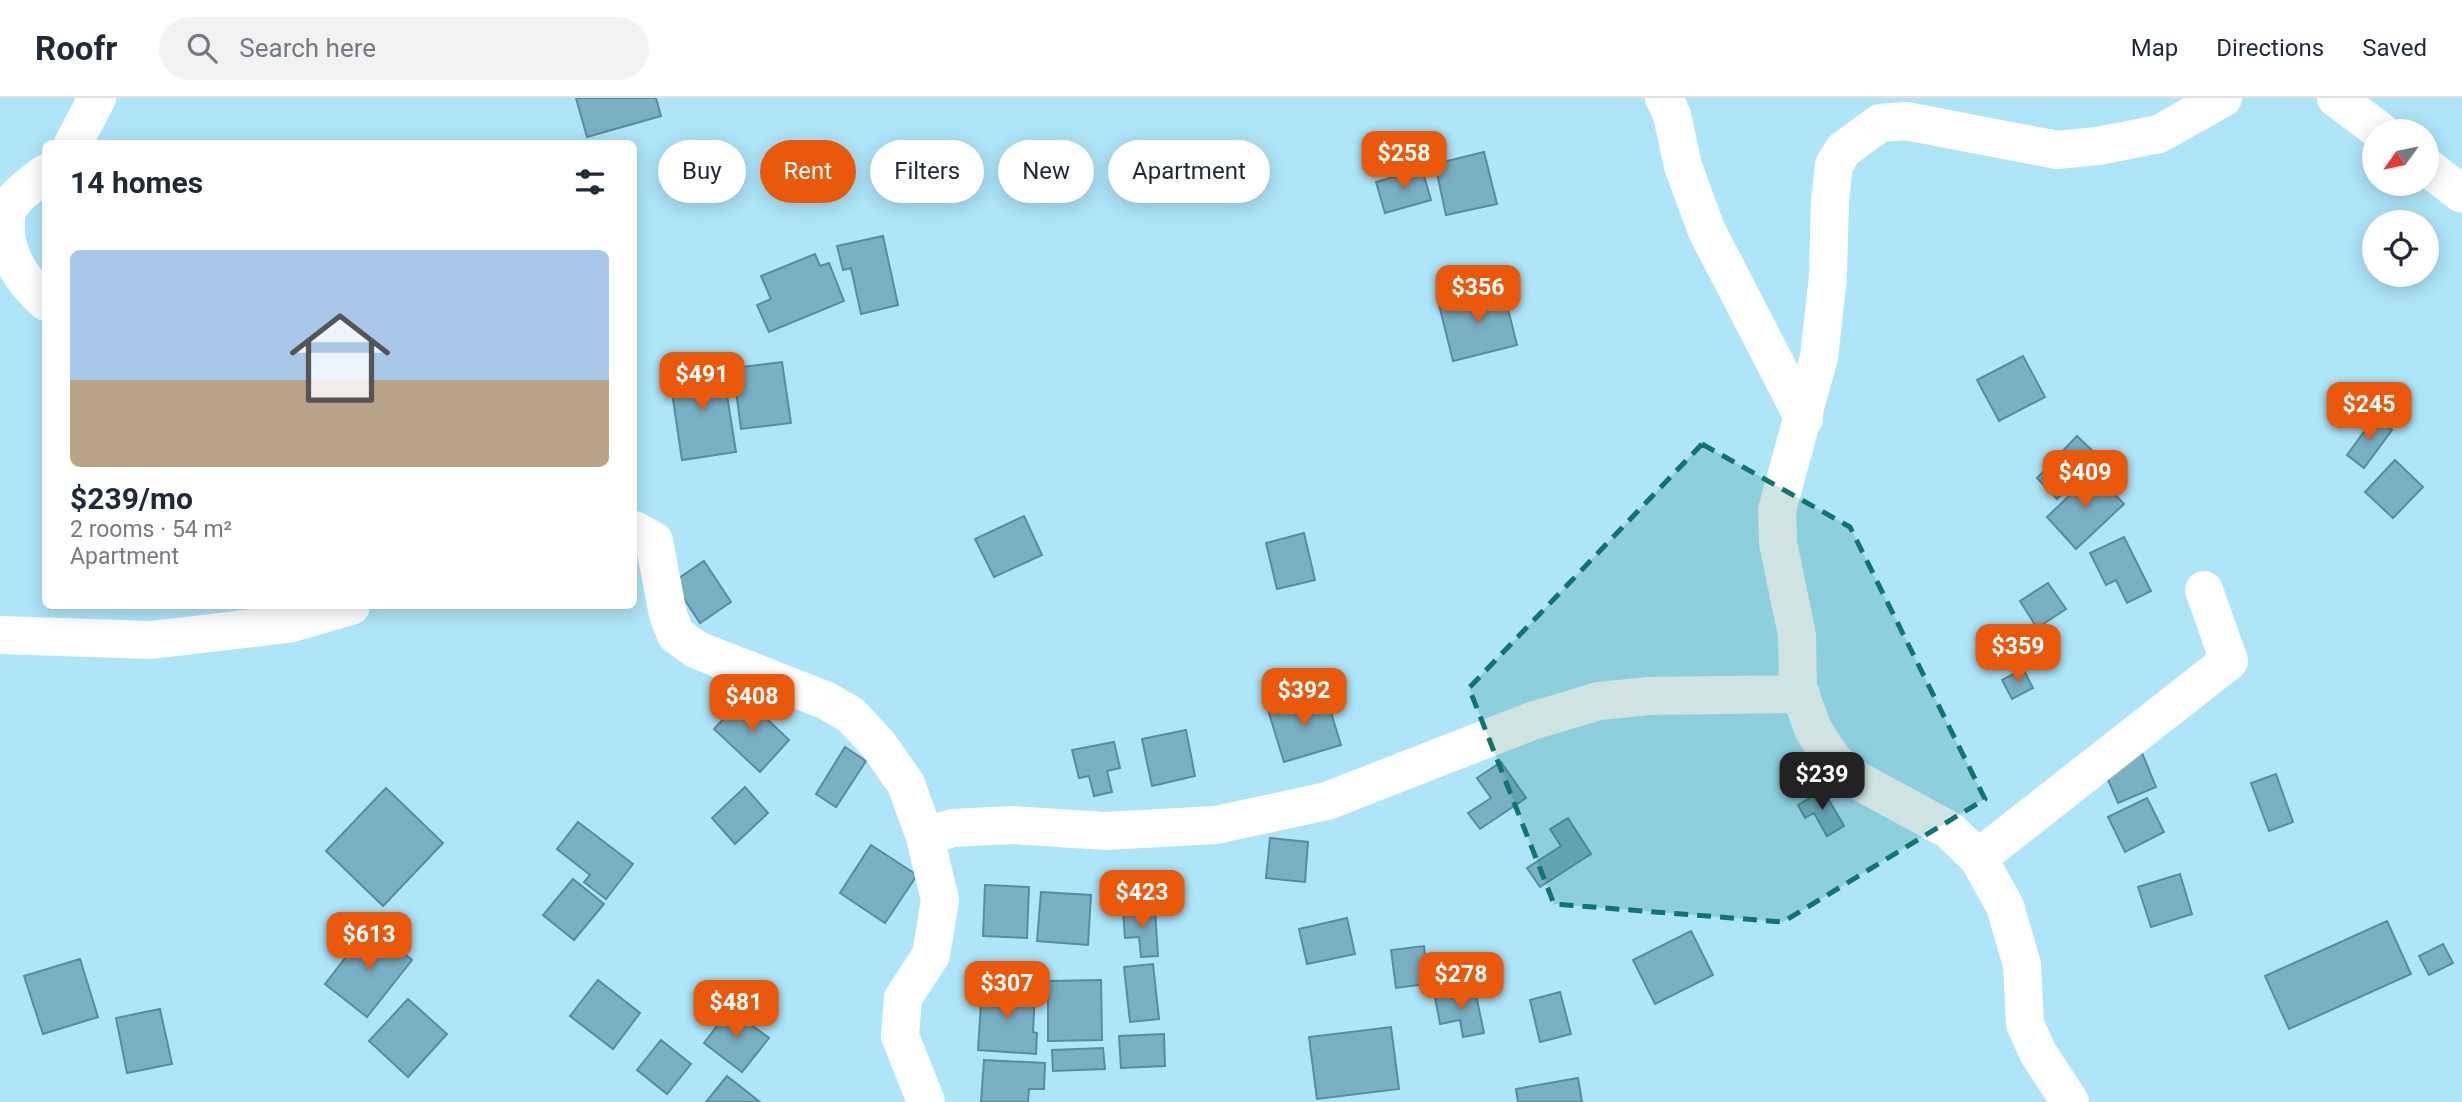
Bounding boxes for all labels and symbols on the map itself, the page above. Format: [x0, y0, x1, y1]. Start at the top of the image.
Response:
north arrow [2362, 119, 2440, 196]
pin: $258 [1363, 132, 1445, 191]
pin: $356 [1437, 266, 1519, 325]
pin: $491 [661, 352, 743, 412]
pin: $245 [2328, 382, 2410, 442]
pin: $409 [2044, 450, 2126, 510]
pin: $359 [1977, 624, 2059, 684]
pin: $392 [1263, 668, 1345, 728]
pin: $408 [711, 674, 793, 734]
pin: $239 [1781, 752, 1863, 812]
pin: $423 [1101, 870, 1183, 930]
pin: $613 [328, 912, 410, 972]
pin: $278 [1420, 953, 1502, 1012]
pin: $307 [966, 962, 1048, 1021]
pin: $481 [695, 981, 777, 1040]

